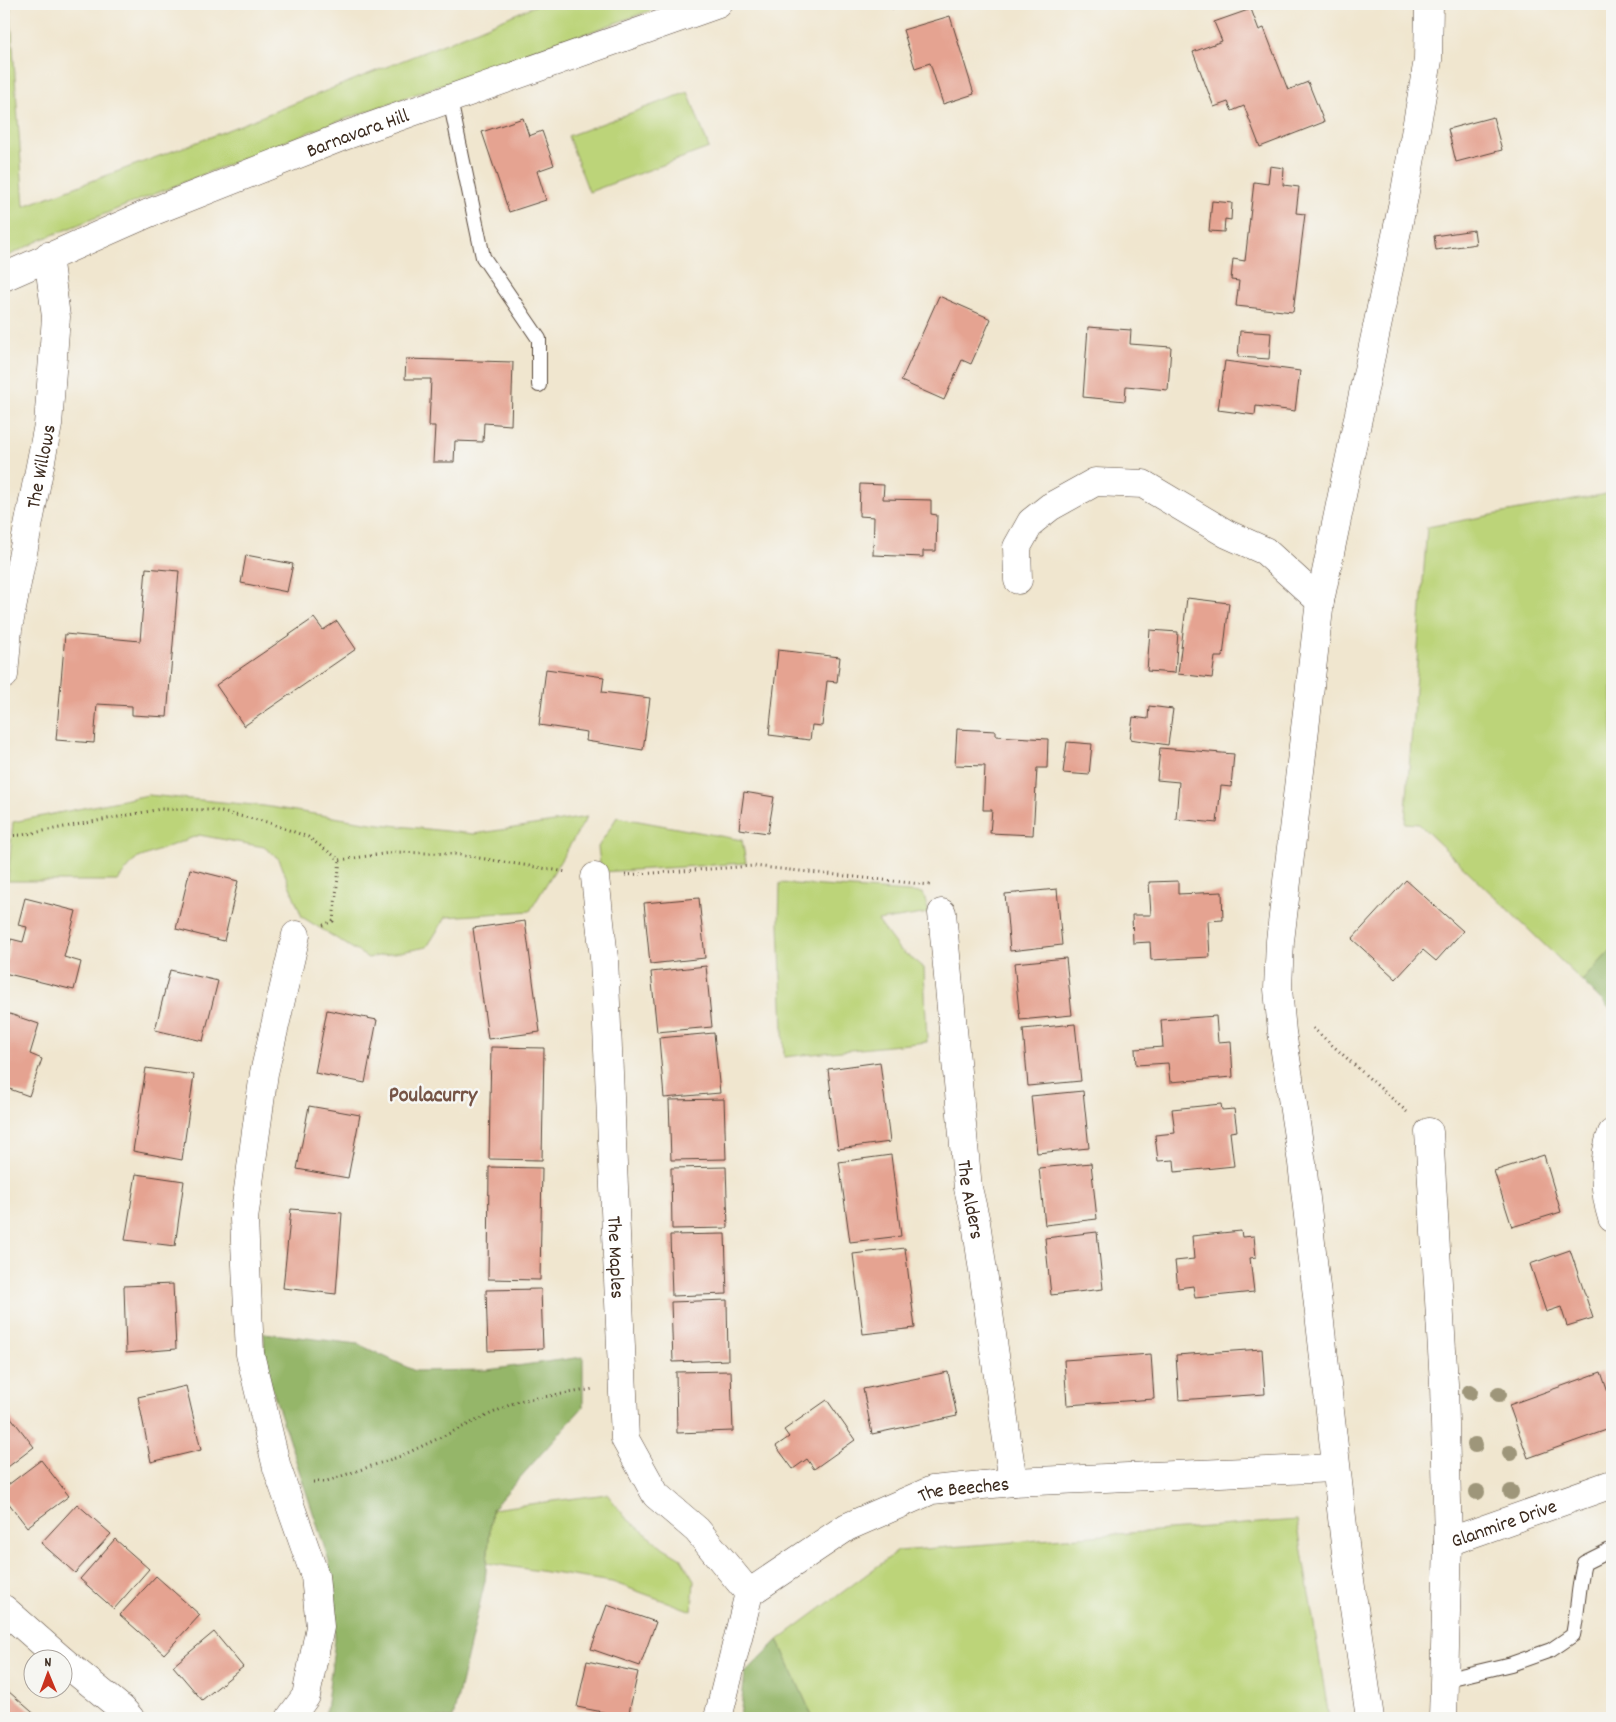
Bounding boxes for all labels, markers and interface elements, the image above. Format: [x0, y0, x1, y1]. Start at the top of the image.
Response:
street label: Barnavara Hill [303, 103, 414, 166]
street label: The Willows [21, 422, 65, 511]
district label: Poulacurry [389, 1081, 478, 1112]
street label: The Alders [948, 1159, 989, 1241]
street label: The Maples [598, 1215, 630, 1299]
street label: The Beeches [914, 1471, 1011, 1511]
street label: Glanmire Drive [1448, 1494, 1561, 1557]
north arrow [22, 1650, 72, 1700]
text: N [44, 1653, 52, 1673]

